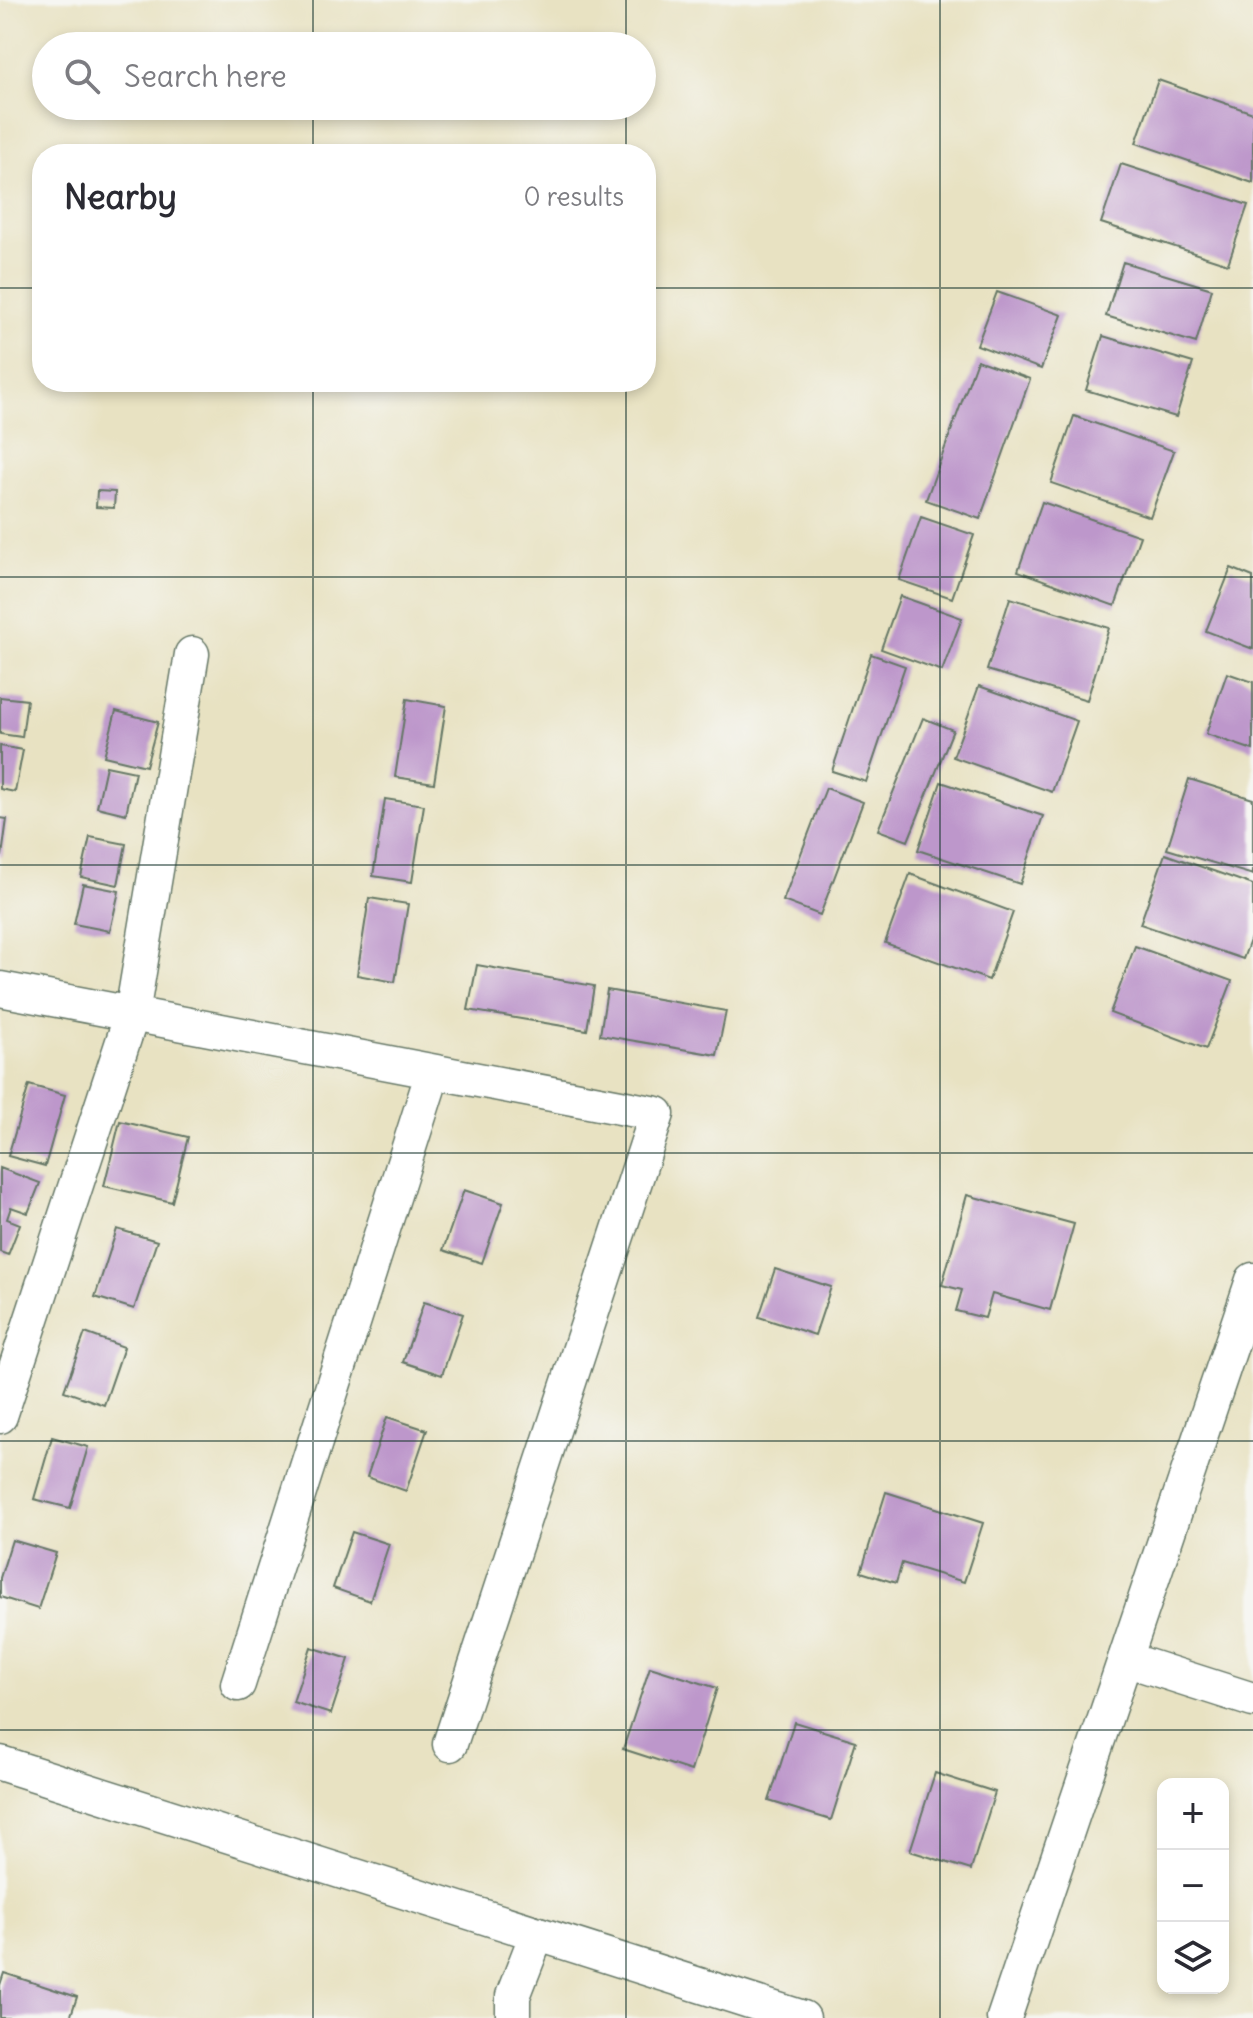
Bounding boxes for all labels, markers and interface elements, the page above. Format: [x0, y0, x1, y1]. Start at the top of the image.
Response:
search box [32, 32, 656, 120]
icon: search [60, 54, 104, 98]
text: Search here [124, 57, 287, 95]
text: Nearby [64, 175, 177, 218]
text: 0 results [523, 180, 624, 213]
map controls [1157, 1778, 1229, 1994]
button: + [1157, 1778, 1229, 1850]
button: − [1157, 1850, 1229, 1922]
button: layers [1157, 1922, 1229, 1994]

